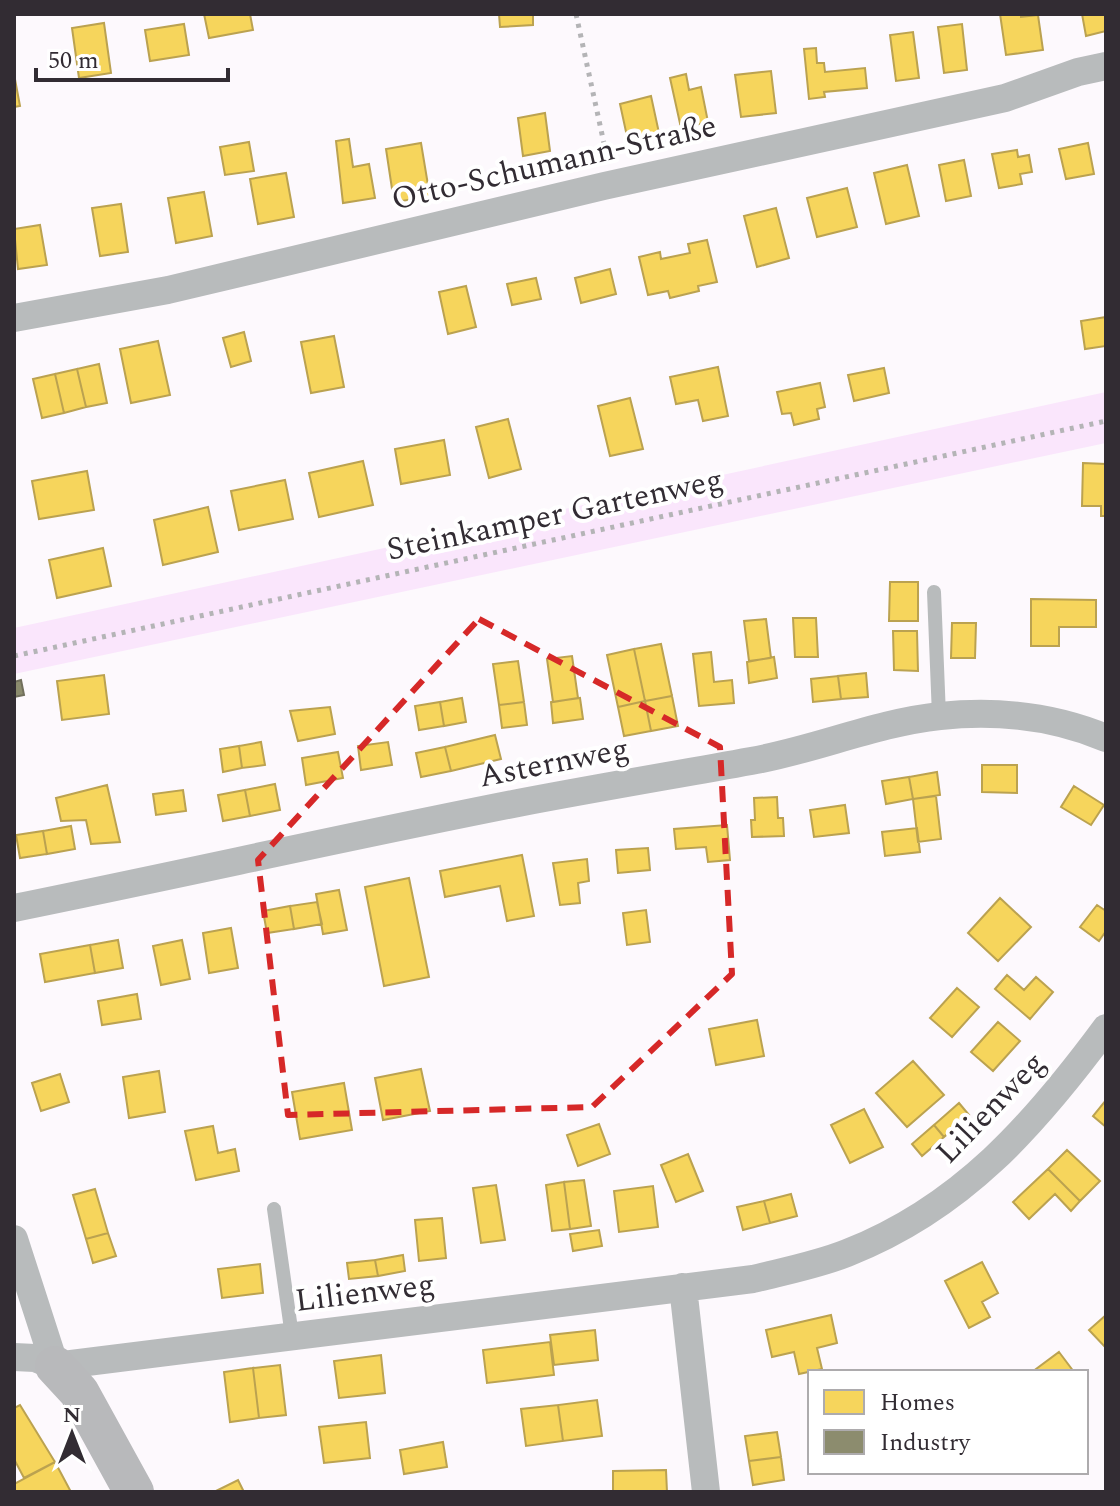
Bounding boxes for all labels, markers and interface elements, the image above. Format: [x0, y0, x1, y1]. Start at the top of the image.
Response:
scale bar [36, 32, 228, 82]
text: 50 m [48, 43, 99, 79]
street label: Otto-Schumann-Straße [387, 102, 721, 224]
street label: Steinkamper Gartenweg [382, 455, 728, 575]
street label: Asternweg [475, 724, 633, 802]
street label: Lilienweg [925, 1040, 1057, 1176]
street label: Lilienweg [292, 1260, 438, 1326]
legend [808, 1370, 1088, 1474]
text: Homes [880, 1385, 955, 1421]
north arrow [32, 1394, 112, 1474]
text: N [63, 1399, 81, 1432]
text: Industry [880, 1425, 972, 1461]

